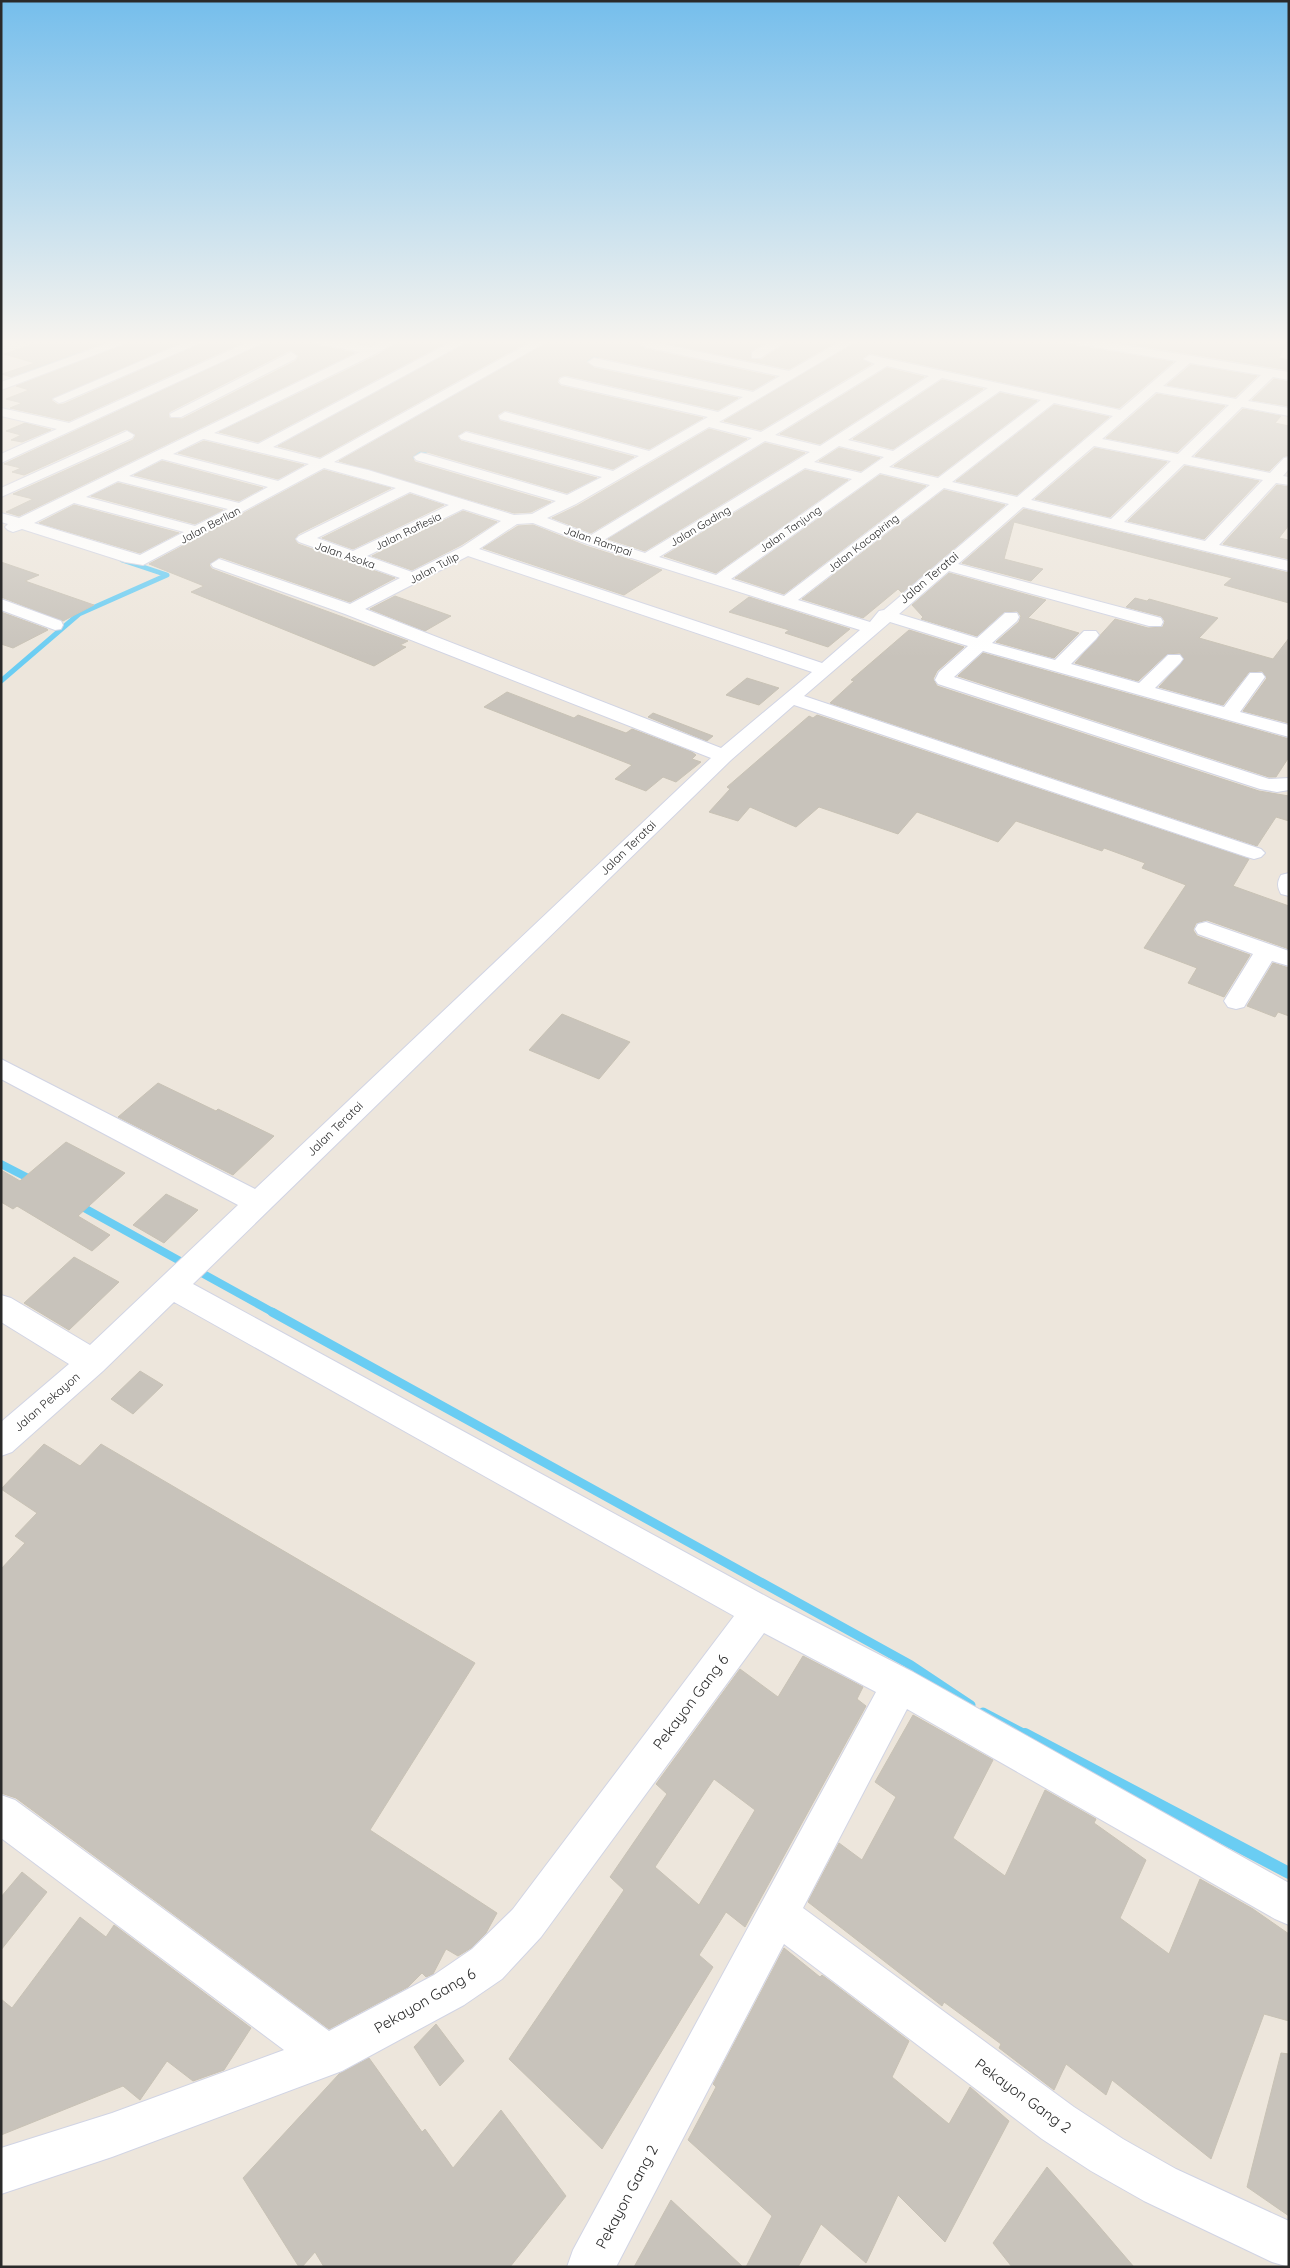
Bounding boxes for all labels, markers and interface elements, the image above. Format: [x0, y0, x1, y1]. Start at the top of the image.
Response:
street label: Jalan Gading [667, 502, 733, 550]
street label: Jalan Tanjung [756, 502, 824, 556]
street label: Jalan Berlian [177, 503, 243, 547]
street label: Jalan Raflesia [372, 509, 444, 553]
street label: Jalan Kacapiring [824, 511, 902, 575]
street label: Jalan Rampai [562, 523, 634, 559]
street label: Jalan Asoka [313, 538, 377, 572]
street label: Jalan Tulip [407, 549, 462, 587]
street label: Jalan Teratai [896, 549, 961, 607]
street label: Jalan Teratai [596, 817, 659, 878]
street label: Jalan Teratai [303, 1098, 366, 1159]
street label: Jalan Pekayon [11, 1369, 83, 1434]
street label: Pekayon Gang 6 [649, 1650, 733, 1753]
street label: Pekayon Gang 6 [370, 1964, 479, 2037]
street label: Pekayon Gang 2 [971, 2054, 1075, 2137]
street label: Pekayon Gang 2 [591, 2142, 662, 2252]

